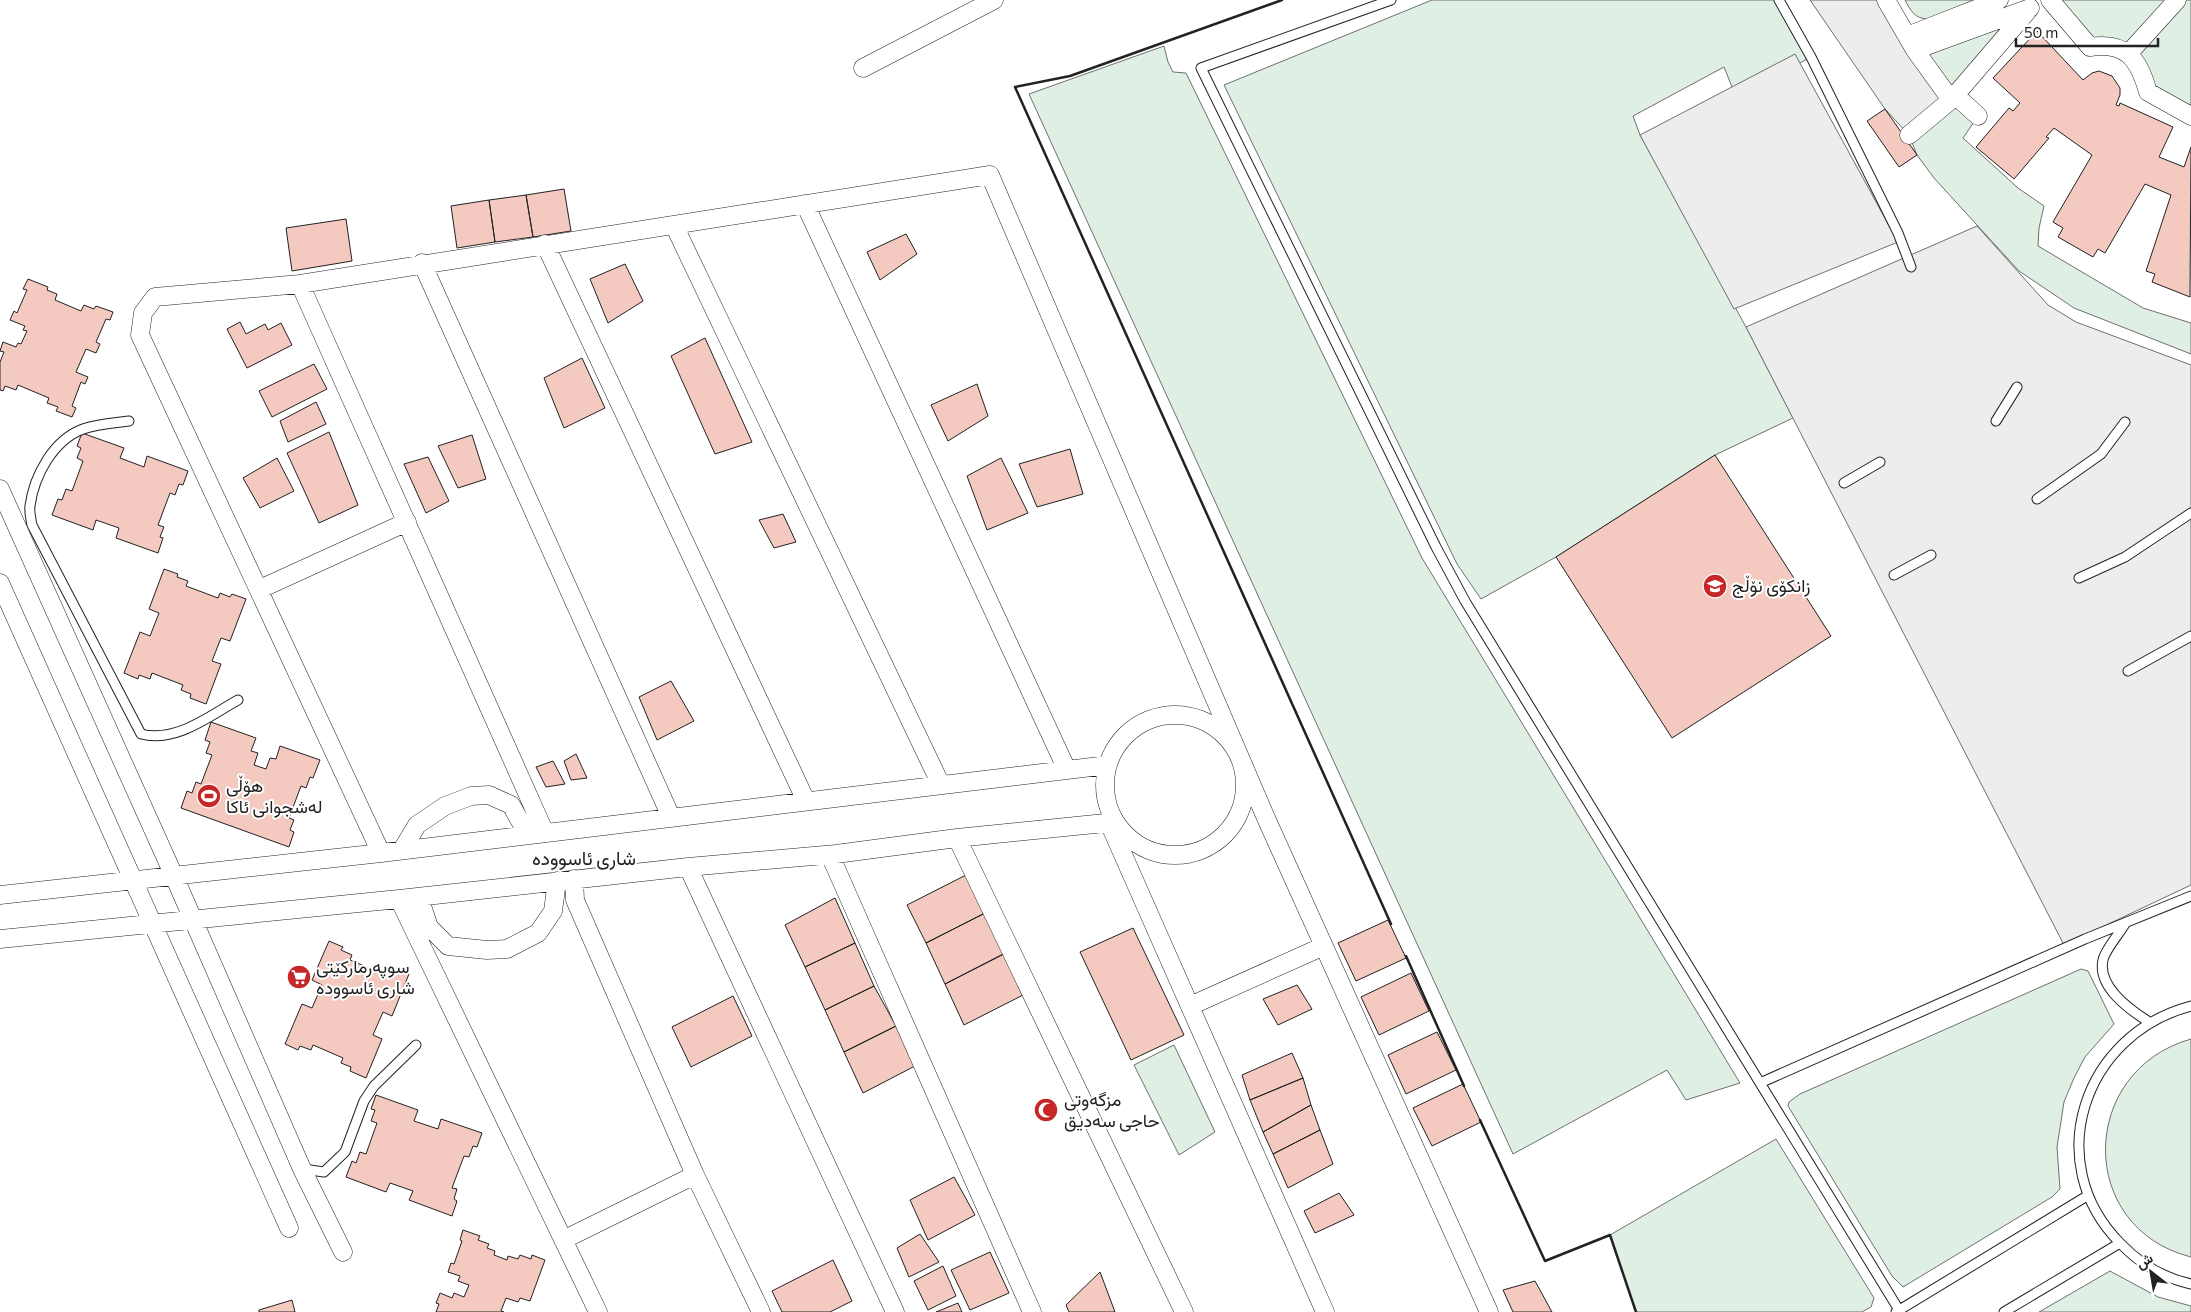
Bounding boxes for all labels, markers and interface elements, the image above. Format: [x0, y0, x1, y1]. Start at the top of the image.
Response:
scale bar [2016, 15, 2158, 47]
text: 50 m [2024, 23, 2058, 41]
school or university icon: زانکۆی نۆڵج [1702, 573, 1728, 599]
place label: زانکۆی نۆڵج [1732, 574, 1810, 598]
place label: هۆڵی لەشجوانی ئاکا [226, 774, 322, 818]
sports icon: هۆڵی لەشجوانی ئاکا [196, 783, 222, 809]
district label: شاری ئاسوودە [532, 846, 636, 870]
place label: سوپەرمارکێتی شاری ئاسوودە [316, 955, 415, 999]
supermarket icon: سوپەرمارکێتی شاری ئاسوودە [286, 964, 312, 990]
place label: مزگەوتی حاجی سەدیق [1064, 1088, 1160, 1132]
mosque icon: مزگەوتی حاجی سەدیق [1033, 1097, 1059, 1123]
north arrow [2126, 1247, 2176, 1297]
text: ش [2132, 1249, 2156, 1273]

